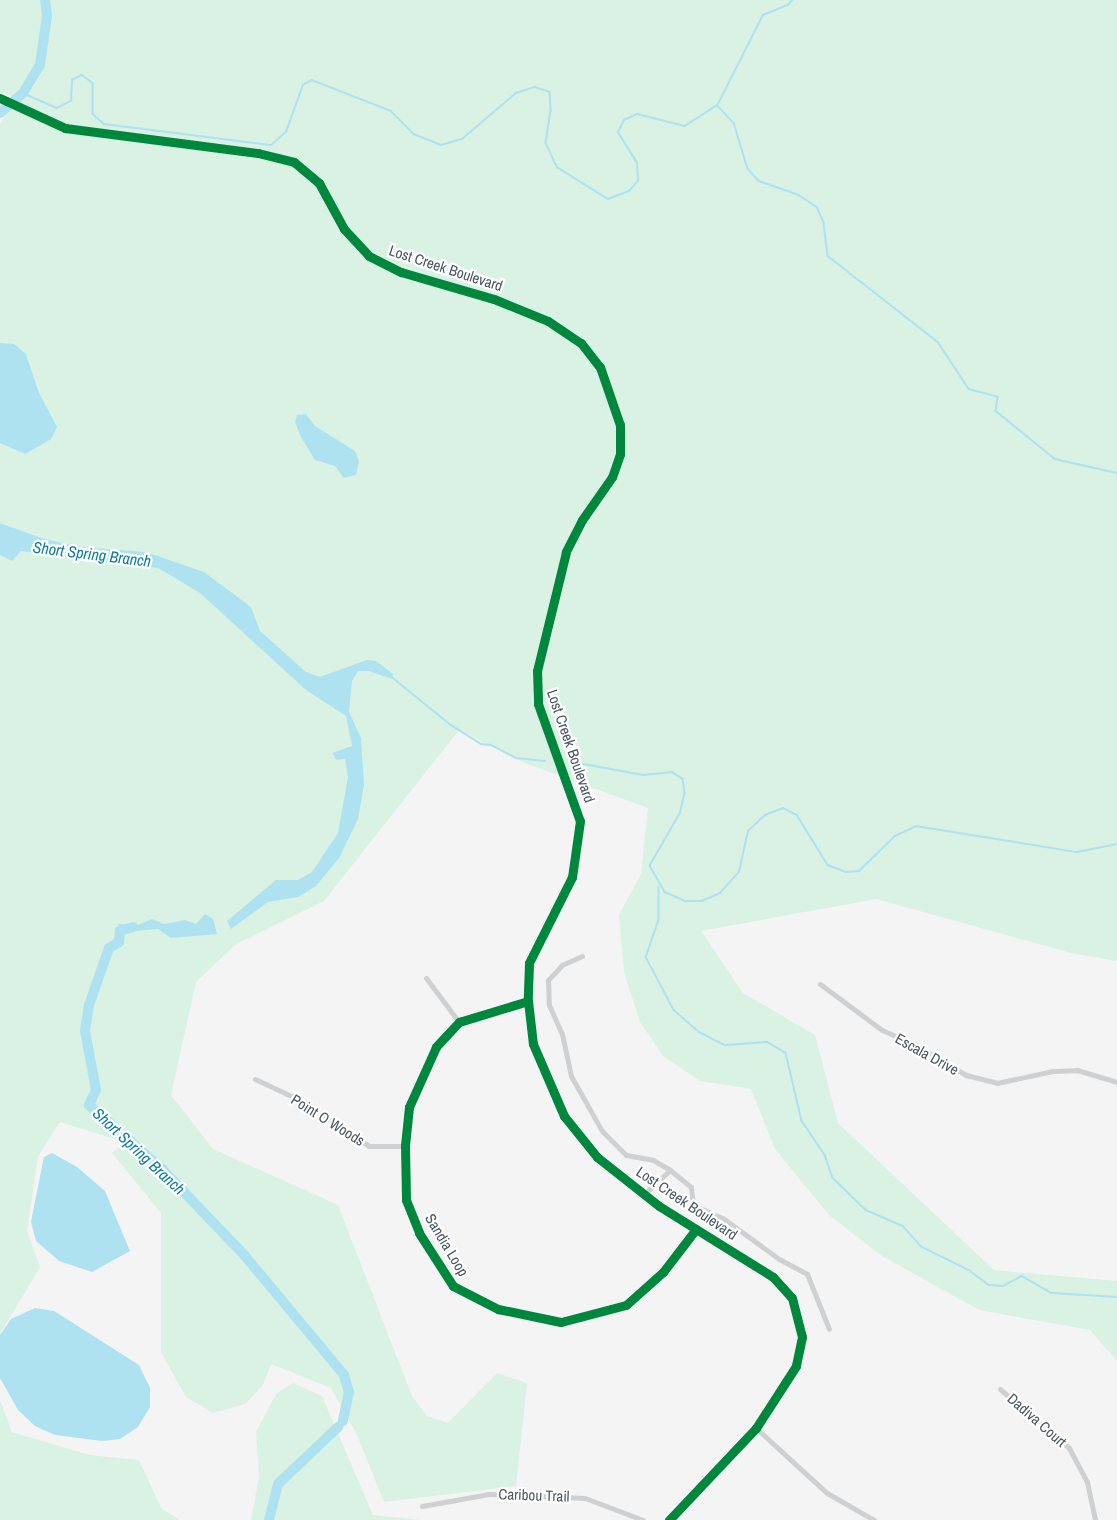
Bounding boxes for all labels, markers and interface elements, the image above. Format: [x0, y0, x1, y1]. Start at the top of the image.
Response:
street label: Lost Creek Boulevard [387, 241, 505, 295]
water label: Short Spring Branch [32, 537, 152, 571]
street label: Lost Creek Boulevard [543, 687, 599, 805]
street label: Escala Drive [892, 1029, 962, 1079]
street label: Point O Woods [288, 1090, 368, 1150]
water label: Short Spring Branch [89, 1103, 189, 1199]
street label: Lost Creek Boulevard [633, 1162, 741, 1244]
street label: Sandia Loop [421, 1210, 473, 1280]
street label: Dadiva Court [1004, 1389, 1070, 1451]
street label: Caribou Trail [498, 1485, 570, 1505]

